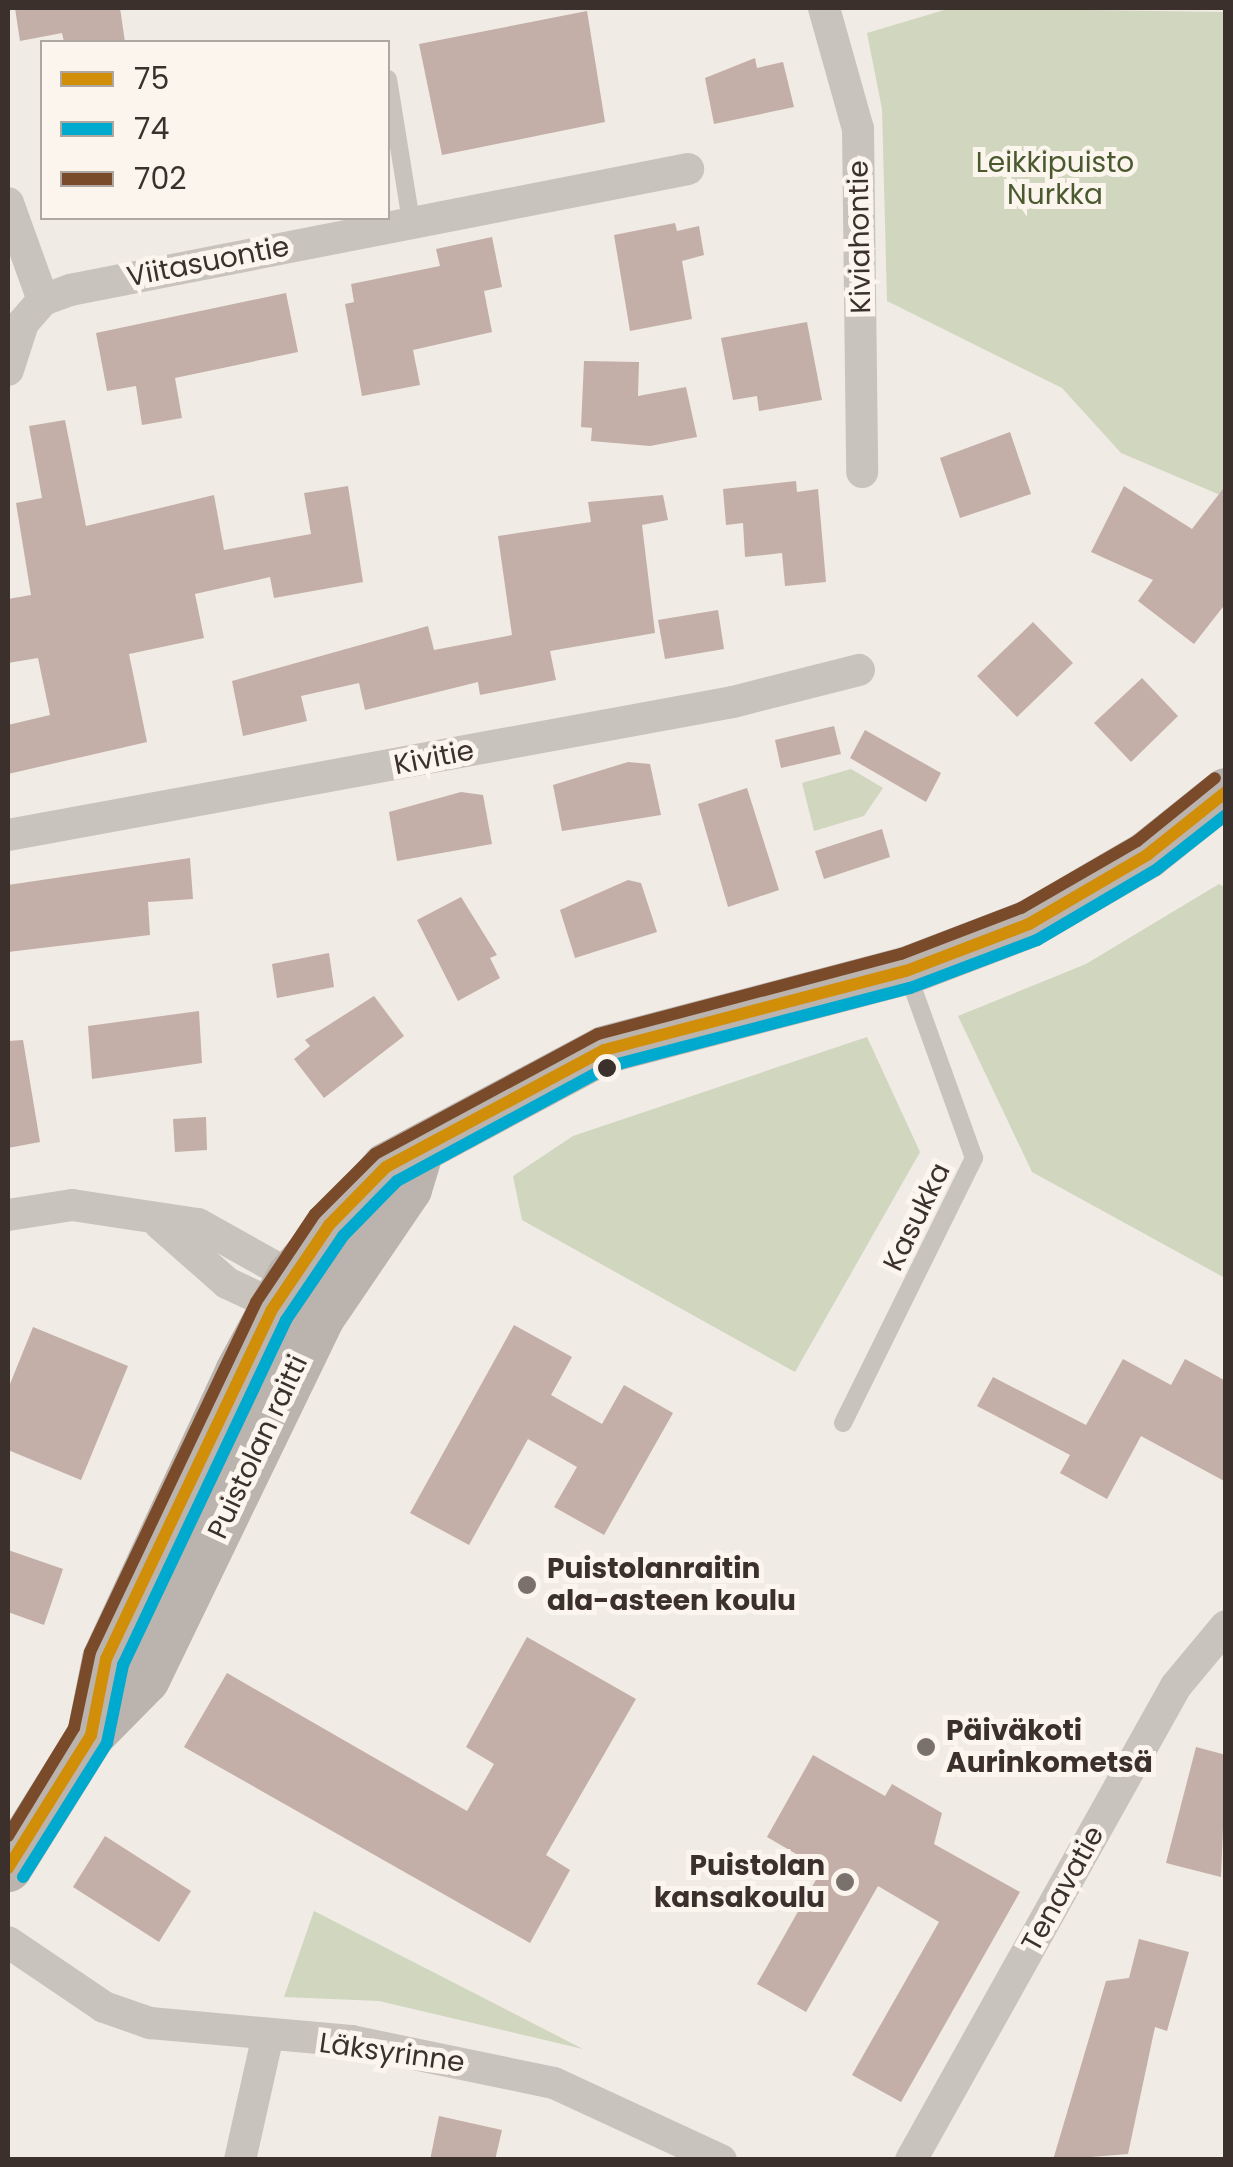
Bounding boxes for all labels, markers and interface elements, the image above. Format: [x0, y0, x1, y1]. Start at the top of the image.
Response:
legend [40, 40, 390, 220]
text: 75 [134, 57, 169, 100]
text: 74 [134, 107, 169, 150]
park label: Leikkipuisto Nurkka [976, 146, 1134, 212]
text: 702 [134, 157, 186, 200]
street label: Kiviahontie [842, 160, 878, 314]
street label: Viitasuontie [124, 230, 292, 294]
street label: Kivitie [391, 734, 477, 782]
unlabelled marker [597, 1058, 617, 1078]
street label: Kasukka [876, 1158, 958, 1276]
street label: Puistolan raitti [201, 1350, 315, 1544]
place label: Puistolanraitin ala-asteen koulu [547, 1552, 796, 1618]
marker: Puistolanraitin ala-asteen koulu [516, 1574, 538, 1596]
place label: Päiväkoti Aurinkometsä [946, 1714, 1153, 1780]
marker: Päiväkoti Aurinkometsä [915, 1736, 937, 1758]
street label: Tenavatie [1015, 1820, 1111, 1958]
place label: Puistolan kansakoulu [654, 1849, 825, 1915]
marker: Puistolan kansakoulu [834, 1871, 856, 1893]
street label: Läksyrinne [317, 2026, 467, 2080]

